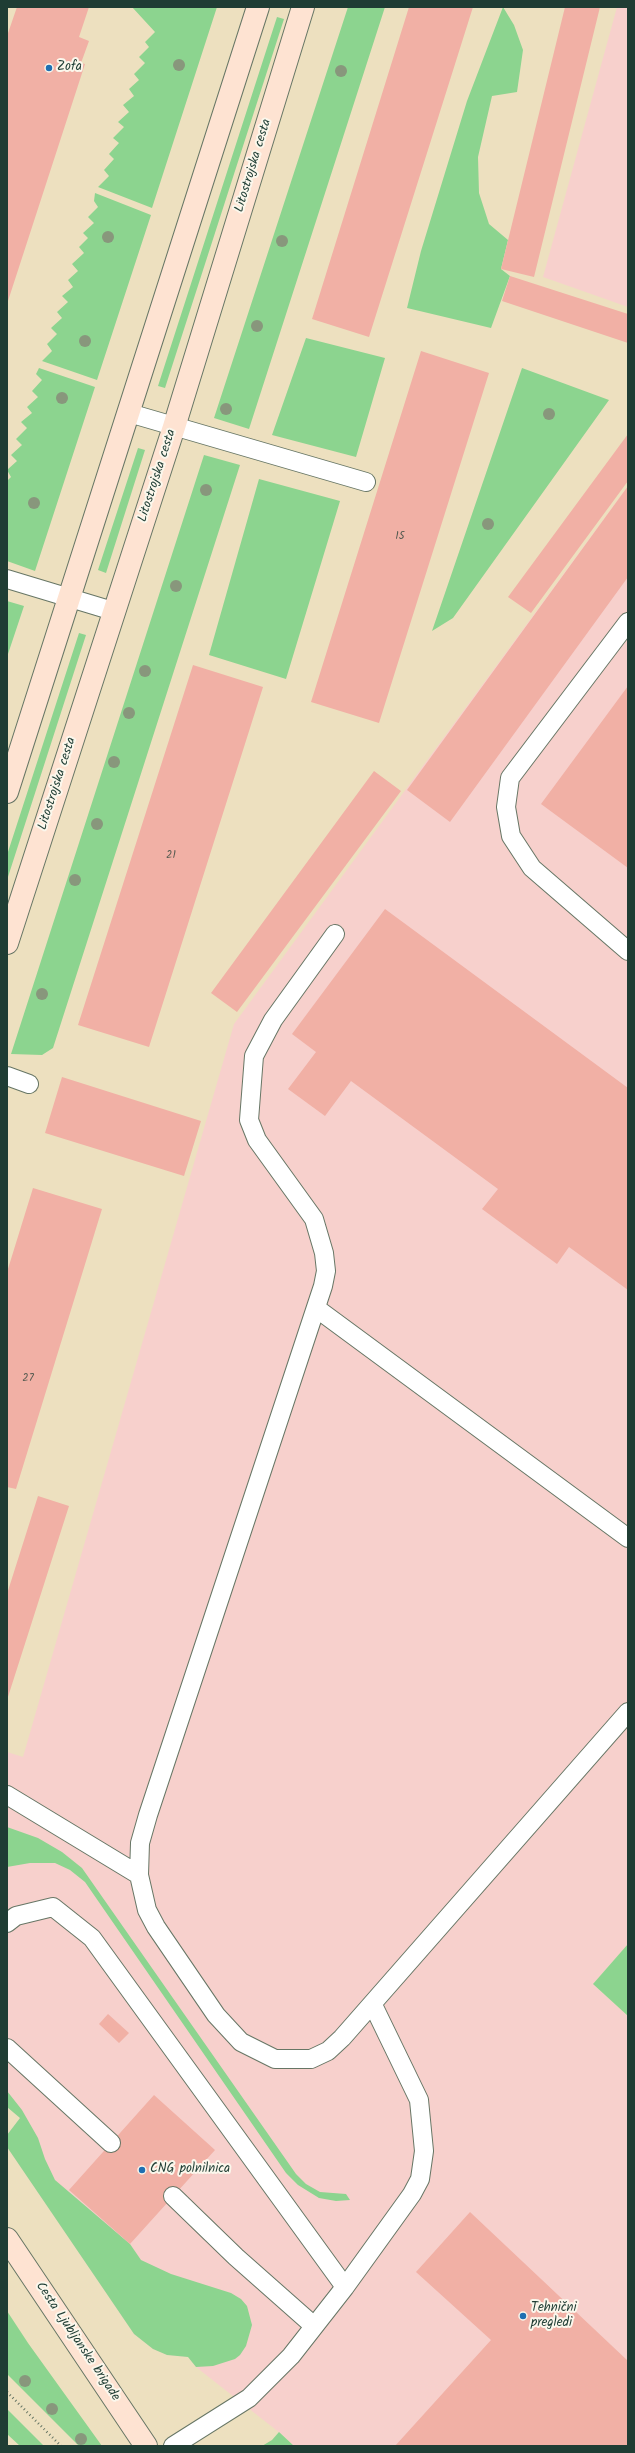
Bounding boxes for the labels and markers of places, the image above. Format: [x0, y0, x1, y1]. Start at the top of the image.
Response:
place label: Zofa [57, 60, 82, 76]
marker: Zofa [44, 63, 54, 73]
place label: CNG polnilnica [150, 2162, 230, 2178]
marker: CNG polnilnica [137, 2165, 147, 2175]
place label: Tehnični pregledi [531, 2301, 577, 2332]
marker: Tehnični pregledi [518, 2311, 528, 2321]

